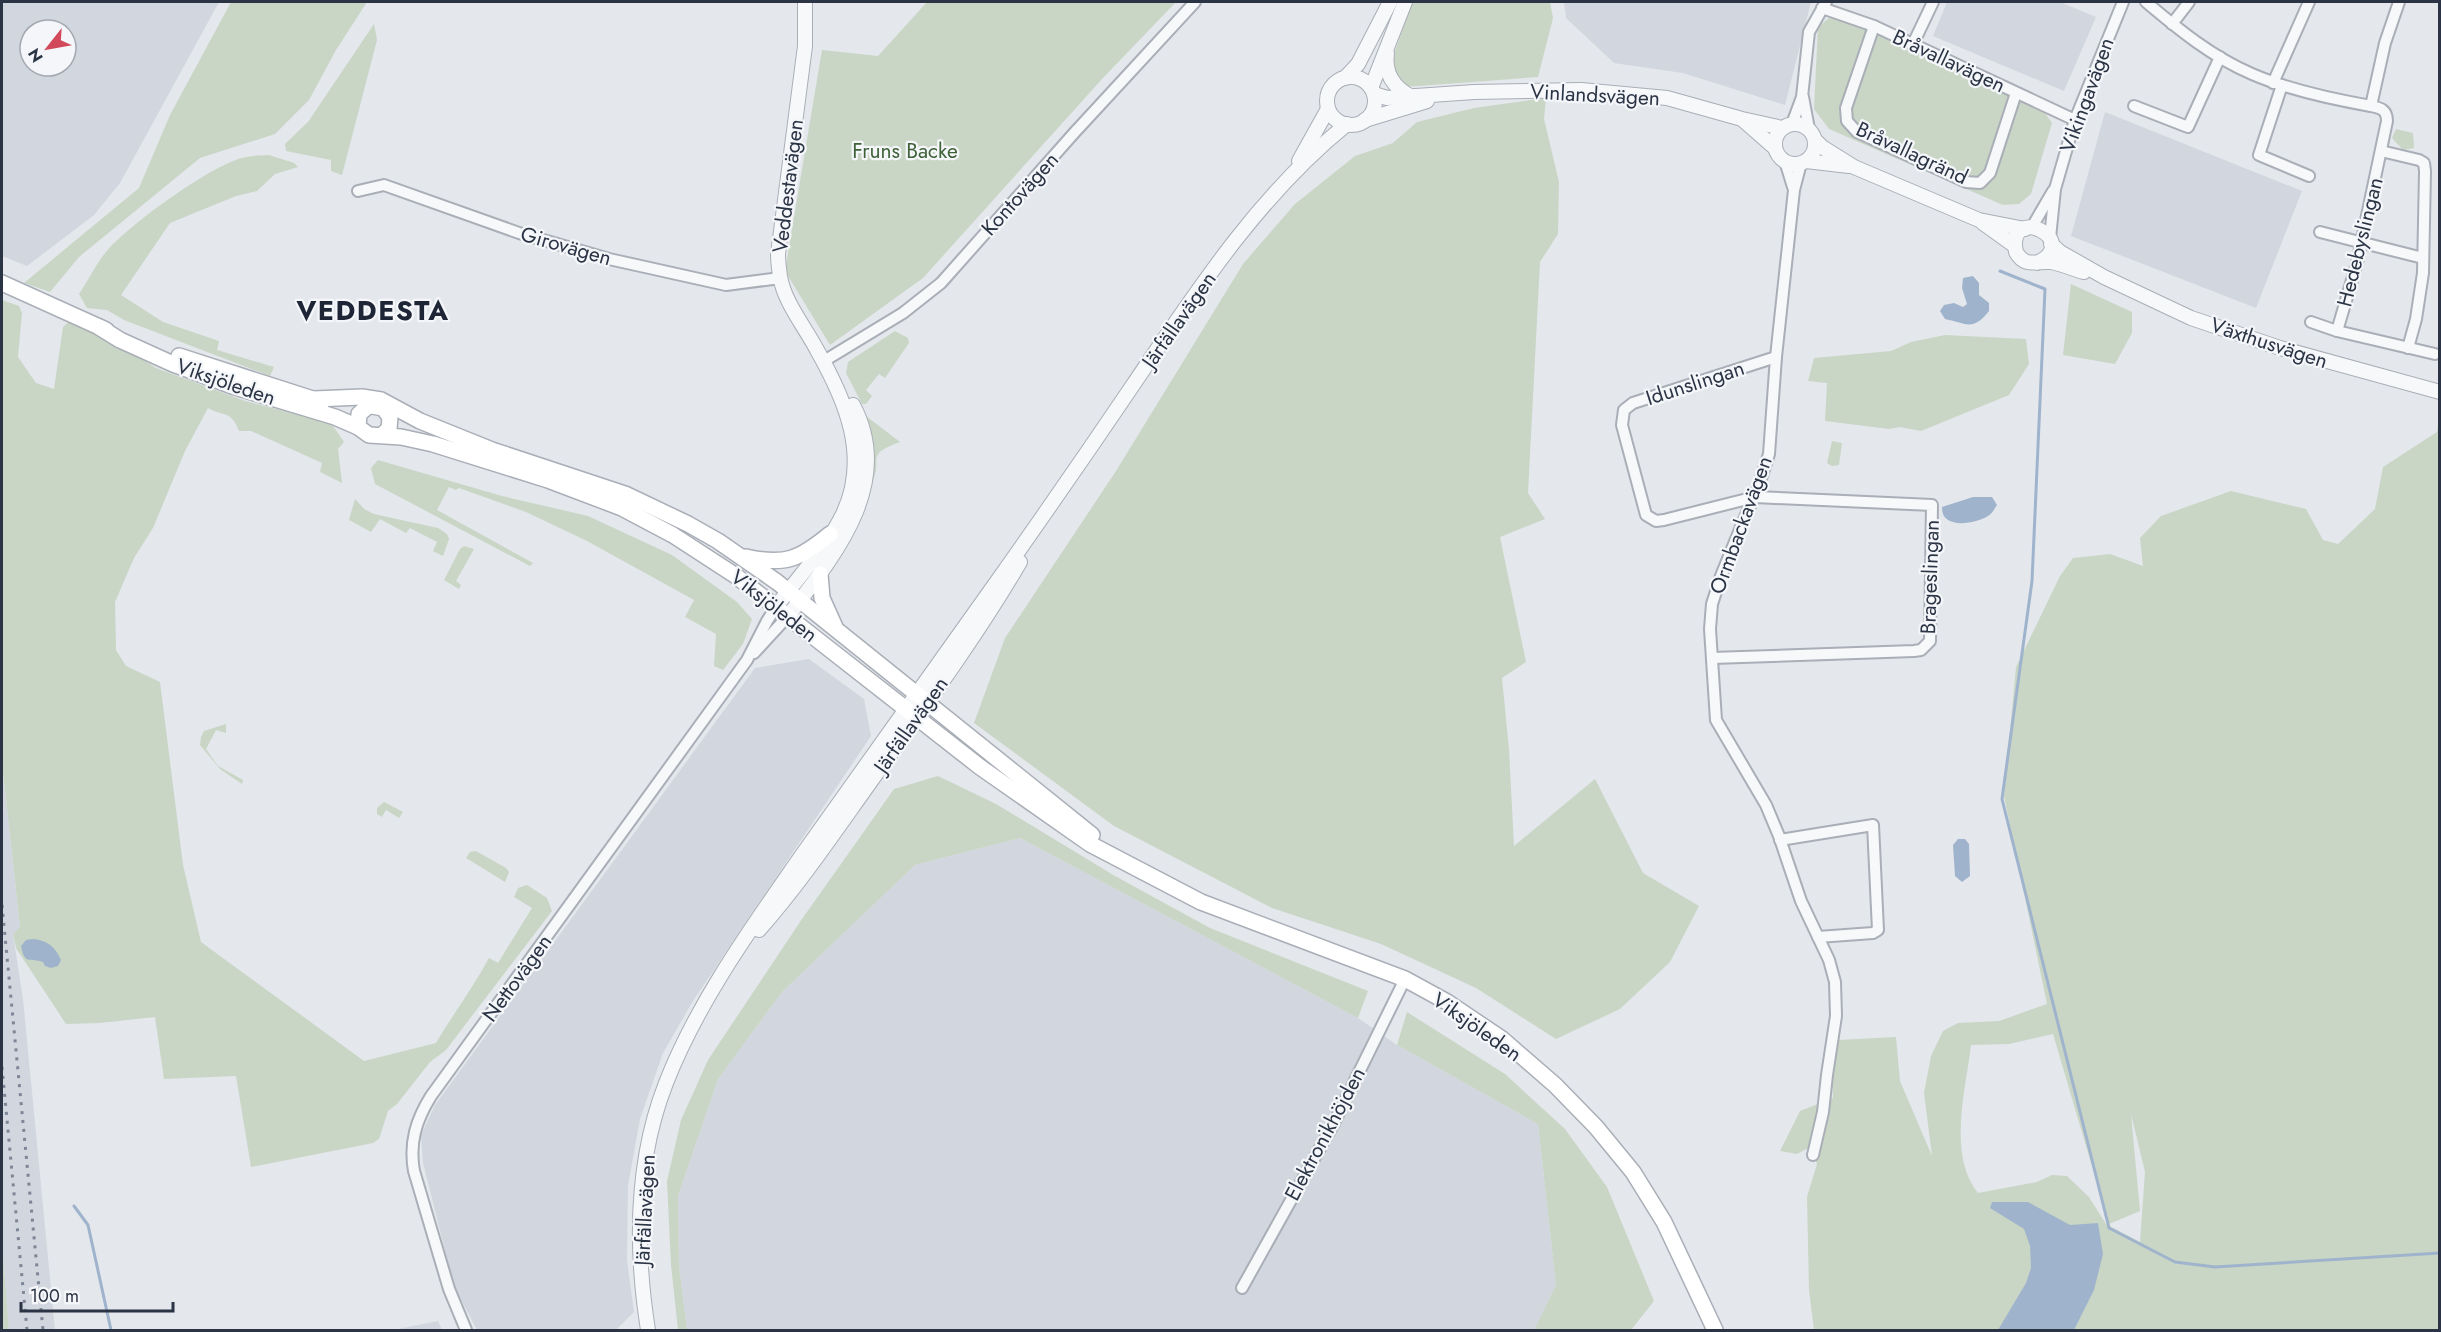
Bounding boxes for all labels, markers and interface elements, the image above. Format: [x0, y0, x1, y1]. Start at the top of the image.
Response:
north arrow [18, 18, 78, 78]
street label: Bråvallavägen [1888, 22, 2010, 100]
street label: Vikingavägen [2052, 33, 2122, 157]
text: N [22, 44, 49, 67]
street label: Vinlandsvägen [1529, 77, 1661, 113]
street label: Bråvallagränd [1851, 114, 1973, 192]
street label: Veddestavägen [765, 117, 811, 255]
park label: Fruns Backe [852, 136, 958, 166]
street label: Kontovägen [974, 146, 1066, 242]
street label: Hedebyslingan [2329, 174, 2391, 310]
street label: Girovägen [517, 219, 615, 273]
street label: Järfällavägen [1133, 266, 1223, 377]
district label: VEDDESTA [295, 291, 450, 330]
street label: Växthusvägen [2207, 310, 2331, 376]
street label: Viksjöleden [172, 351, 280, 413]
street label: Idunslingan [1642, 353, 1748, 413]
street label: Ormbackavägen [1702, 452, 1780, 598]
street label: Brageslingan [1913, 519, 1947, 635]
street label: Viksjöleden [724, 562, 824, 650]
street label: Järfällavägen [865, 671, 955, 782]
street label: Nettovägen [475, 928, 559, 1028]
street label: Viksjöleden [1426, 985, 1528, 1069]
street label: Elektronikhöjden [1277, 1062, 1373, 1206]
street label: Järfällavägen [627, 1154, 663, 1269]
scale bar [21, 1275, 172, 1313]
text: 100 m [30, 1283, 79, 1309]

